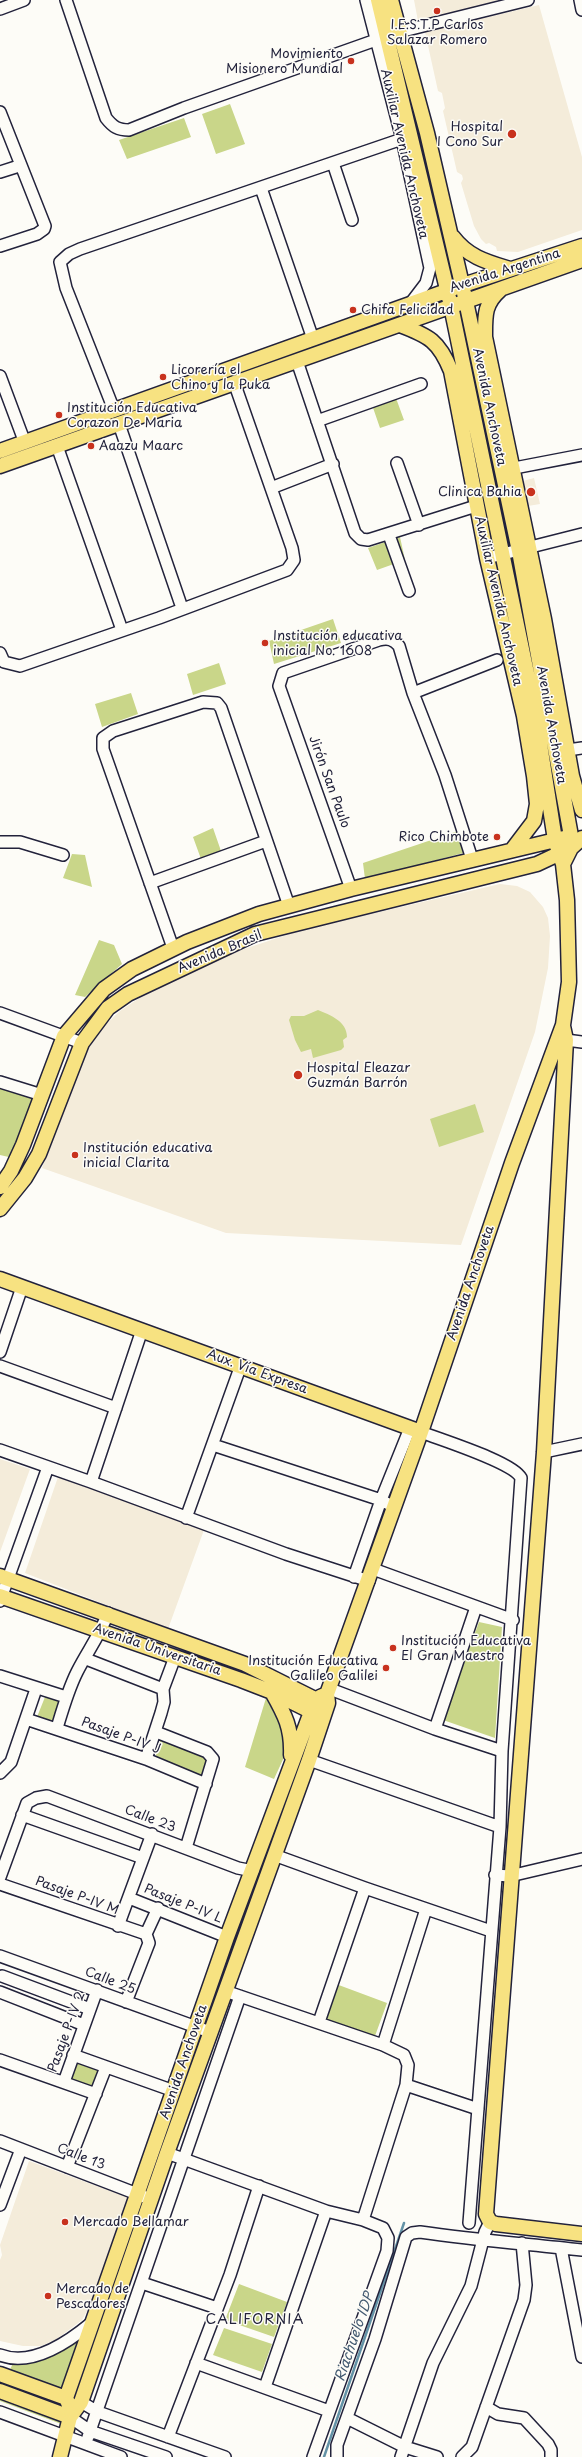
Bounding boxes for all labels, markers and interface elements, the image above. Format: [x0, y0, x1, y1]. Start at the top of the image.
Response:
marker: I.E.S.T.P Carlos Salazar Romero [432, 6, 442, 16]
place label: I.E.S.T.P Carlos Salazar Romero [387, 17, 487, 48]
place label: Movimiento Misionero Mundial [226, 46, 343, 77]
marker: Movimiento Misionero Mundial [346, 56, 356, 66]
street label: Auxiliar Avenida Anchoveta [377, 67, 431, 241]
place label: Hospital I Cono Sur [437, 119, 503, 150]
marker: Hospital I Cono Sur [506, 128, 518, 140]
street label: Avenida Argentina [448, 246, 562, 296]
place label: Chifa Felicidad [361, 302, 454, 318]
marker: Chifa Felicidad [348, 305, 358, 315]
street label: Avenida Anchoveta [469, 347, 509, 467]
place label: Licorería el Chino y la Puka [171, 362, 270, 393]
marker: Licorería el Chino y la Puka [158, 372, 168, 382]
place label: Institución Educativa Corazon De Maria [67, 400, 197, 431]
marker: Institución Educativa Corazon De Maria [54, 410, 64, 420]
place label: Aaazu Maarc [99, 438, 183, 454]
marker: Aaazu Maarc [86, 441, 96, 451]
place label: Clinica Bahia [438, 484, 522, 500]
marker: Clinica Bahia [525, 486, 537, 498]
street label: Auxiliar Avenida Anchoveta [471, 514, 525, 688]
place label: Institución educativa inicial No. 1608 [273, 628, 402, 659]
marker: Institución educativa inicial No. 1608 [260, 638, 270, 648]
street label: Avenida Anchoveta [533, 664, 569, 786]
street label: Jirón San Paulo [305, 734, 353, 830]
place label: Rico Chimbote [399, 829, 489, 845]
marker: Rico Chimbote [492, 832, 502, 842]
street label: Avenida Brasil [175, 927, 265, 977]
place label: Hospital Eleazar Guzmán Barrón [307, 1060, 410, 1091]
marker: Hospital Eleazar Guzmán Barrón [292, 1069, 304, 1081]
place label: Institución educativa inicial Clarita [83, 1140, 212, 1171]
marker: Institución educativa inicial Clarita [70, 1150, 80, 1160]
street label: Avenida Anchoveta [444, 1224, 498, 1342]
street label: Aux. Vía Expresa [204, 1347, 310, 1397]
street label: Avenida Universitaria [91, 1621, 223, 1679]
place label: Institución Educativa El Gran Maestro [401, 1633, 531, 1664]
marker: Institución Educativa El Gran Maestro [388, 1643, 398, 1653]
place label: Institución Educativa Galileo Galilei [248, 1653, 378, 1684]
marker: Institución Educativa Galileo Galilei [381, 1663, 391, 1673]
street label: Pasaje P-IV J [79, 1714, 163, 1758]
street label: Calle 23 [122, 1802, 178, 1836]
street label: Pasaje P-IV M [33, 1874, 121, 1918]
street label: Pasaje P-IV L [142, 1881, 224, 1927]
street label: Calle 25 [82, 1964, 138, 1998]
street label: Pasaje P-IV 2 [45, 1990, 89, 2074]
street label: Avenida Anchoveta [157, 2003, 211, 2121]
street label: Calle 13 [55, 2141, 107, 2173]
place label: Mercado Bellamar [73, 2214, 189, 2230]
marker: Mercado Bellamar [60, 2217, 70, 2227]
place label: Mercado de Pescadores [56, 2281, 129, 2312]
water label: Riachuelo IDP [332, 2290, 378, 2384]
marker: Mercado de Pescadores [43, 2291, 53, 2301]
district label: CALIFORNIA [207, 2312, 303, 2328]

